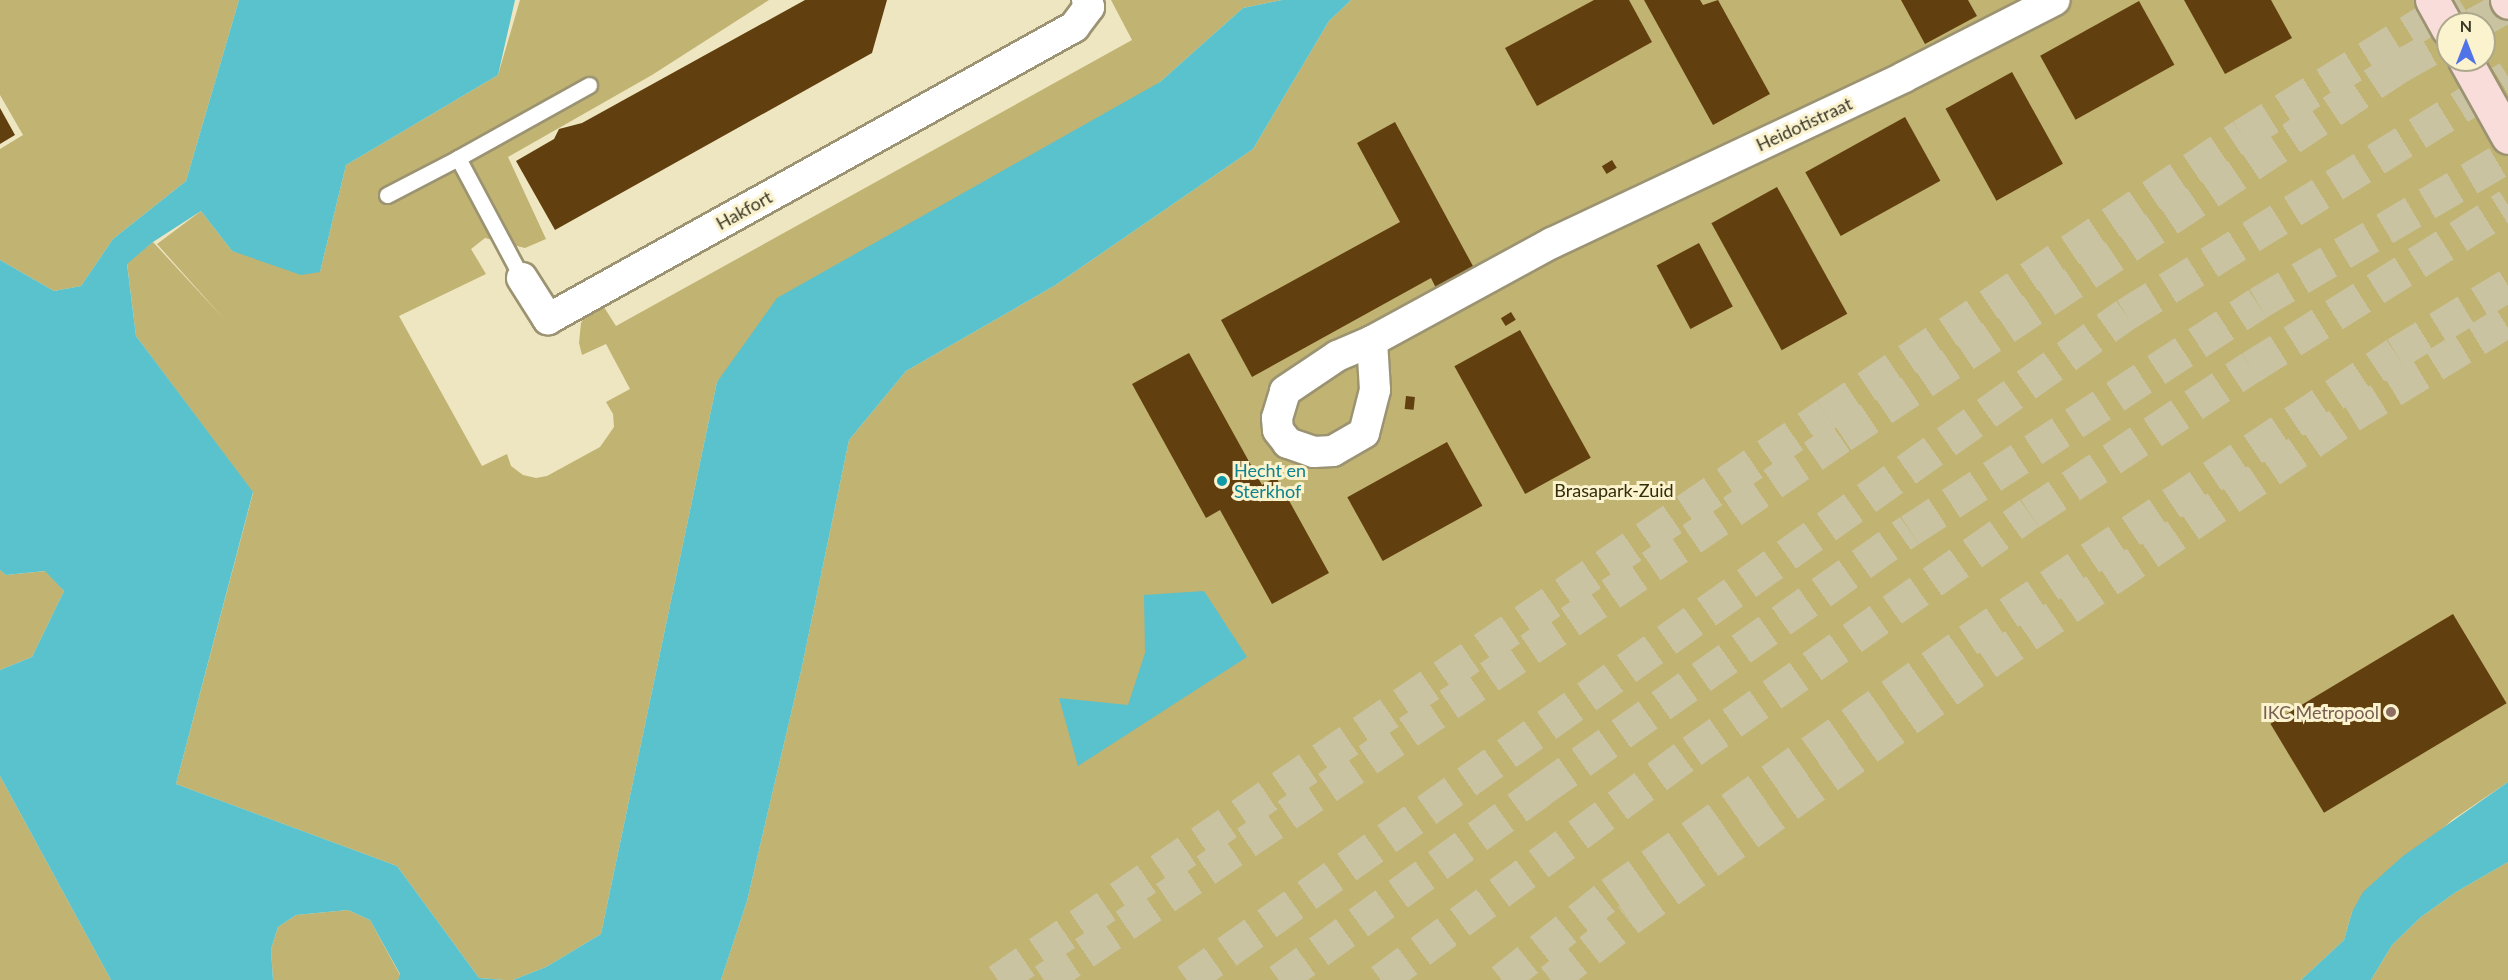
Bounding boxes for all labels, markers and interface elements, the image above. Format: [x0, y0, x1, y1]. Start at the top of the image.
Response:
north arrow [2436, 12, 2496, 72]
text: N [2460, 16, 2472, 35]
street label: Heidotistraat [1753, 92, 1855, 156]
street label: Hakfort [712, 186, 776, 234]
place label: Hecht en Sterkhof [1234, 460, 1306, 502]
marker: Hecht en Sterkhof [1215, 474, 1229, 488]
park label: Brasapark-Zuid [1554, 479, 1674, 501]
place label: IKC Metropool [2263, 701, 2379, 723]
marker: IKC Metropool [2384, 705, 2398, 719]

